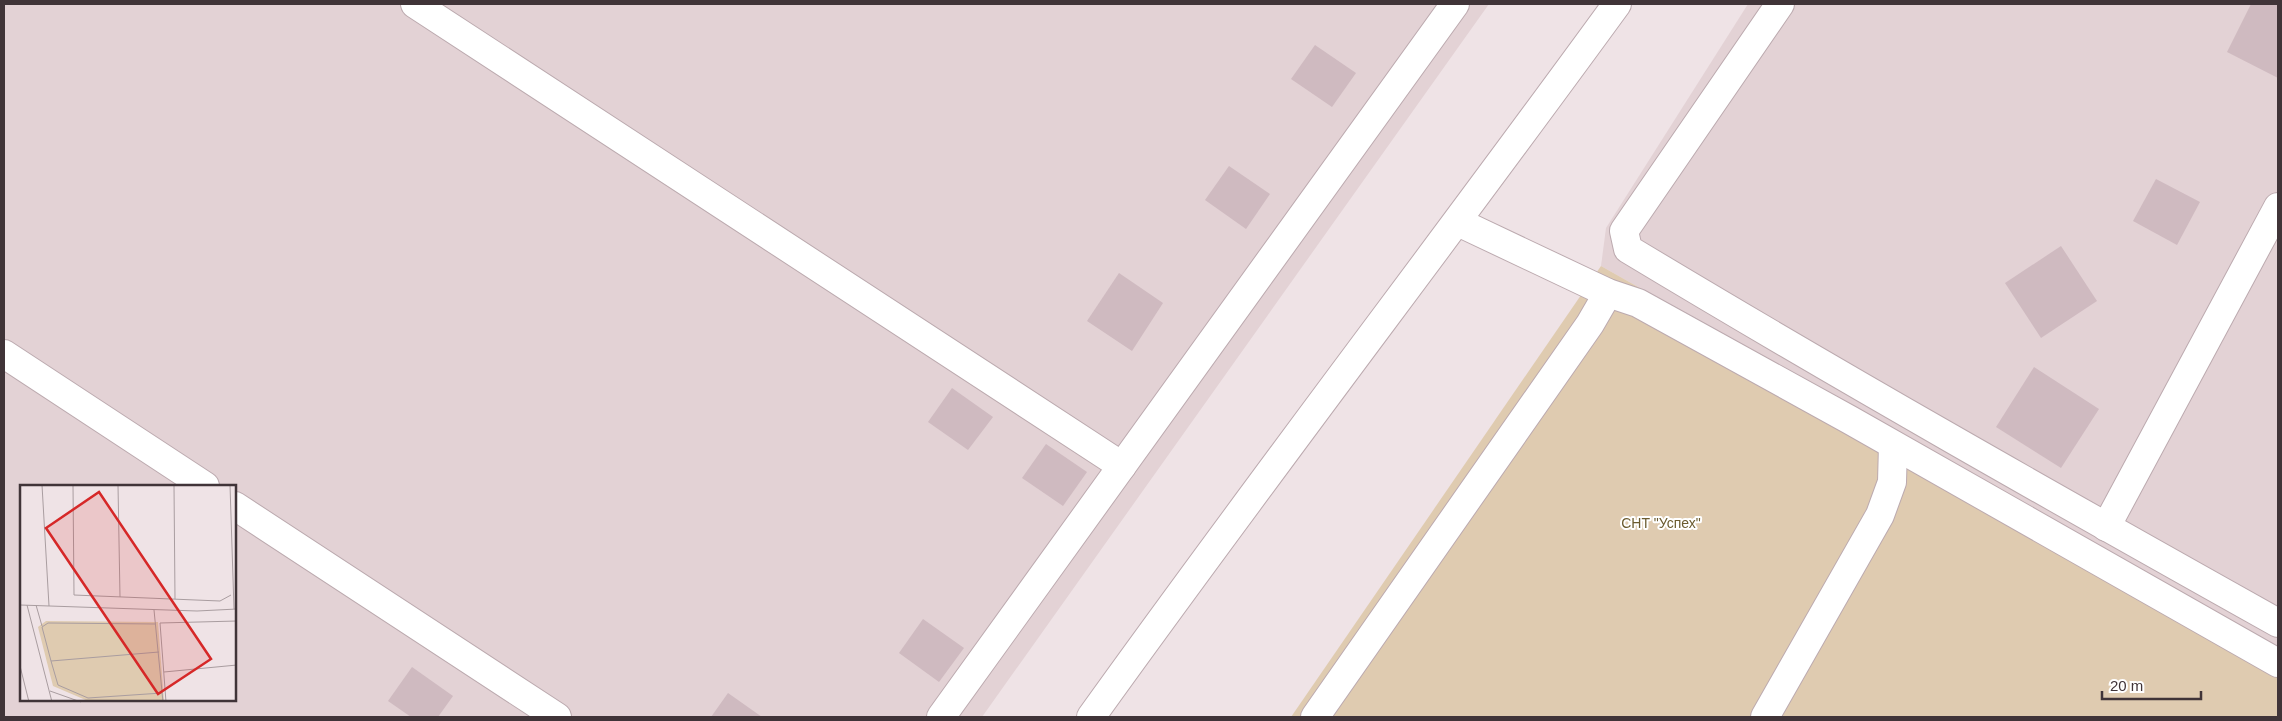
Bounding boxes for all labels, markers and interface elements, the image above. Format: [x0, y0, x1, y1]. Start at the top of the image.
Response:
inset map [20, 485, 236, 701]
park label: СНТ "Успех" [1621, 515, 1701, 531]
scale bar [2102, 668, 2201, 700]
text: 20 m [2110, 677, 2143, 694]

